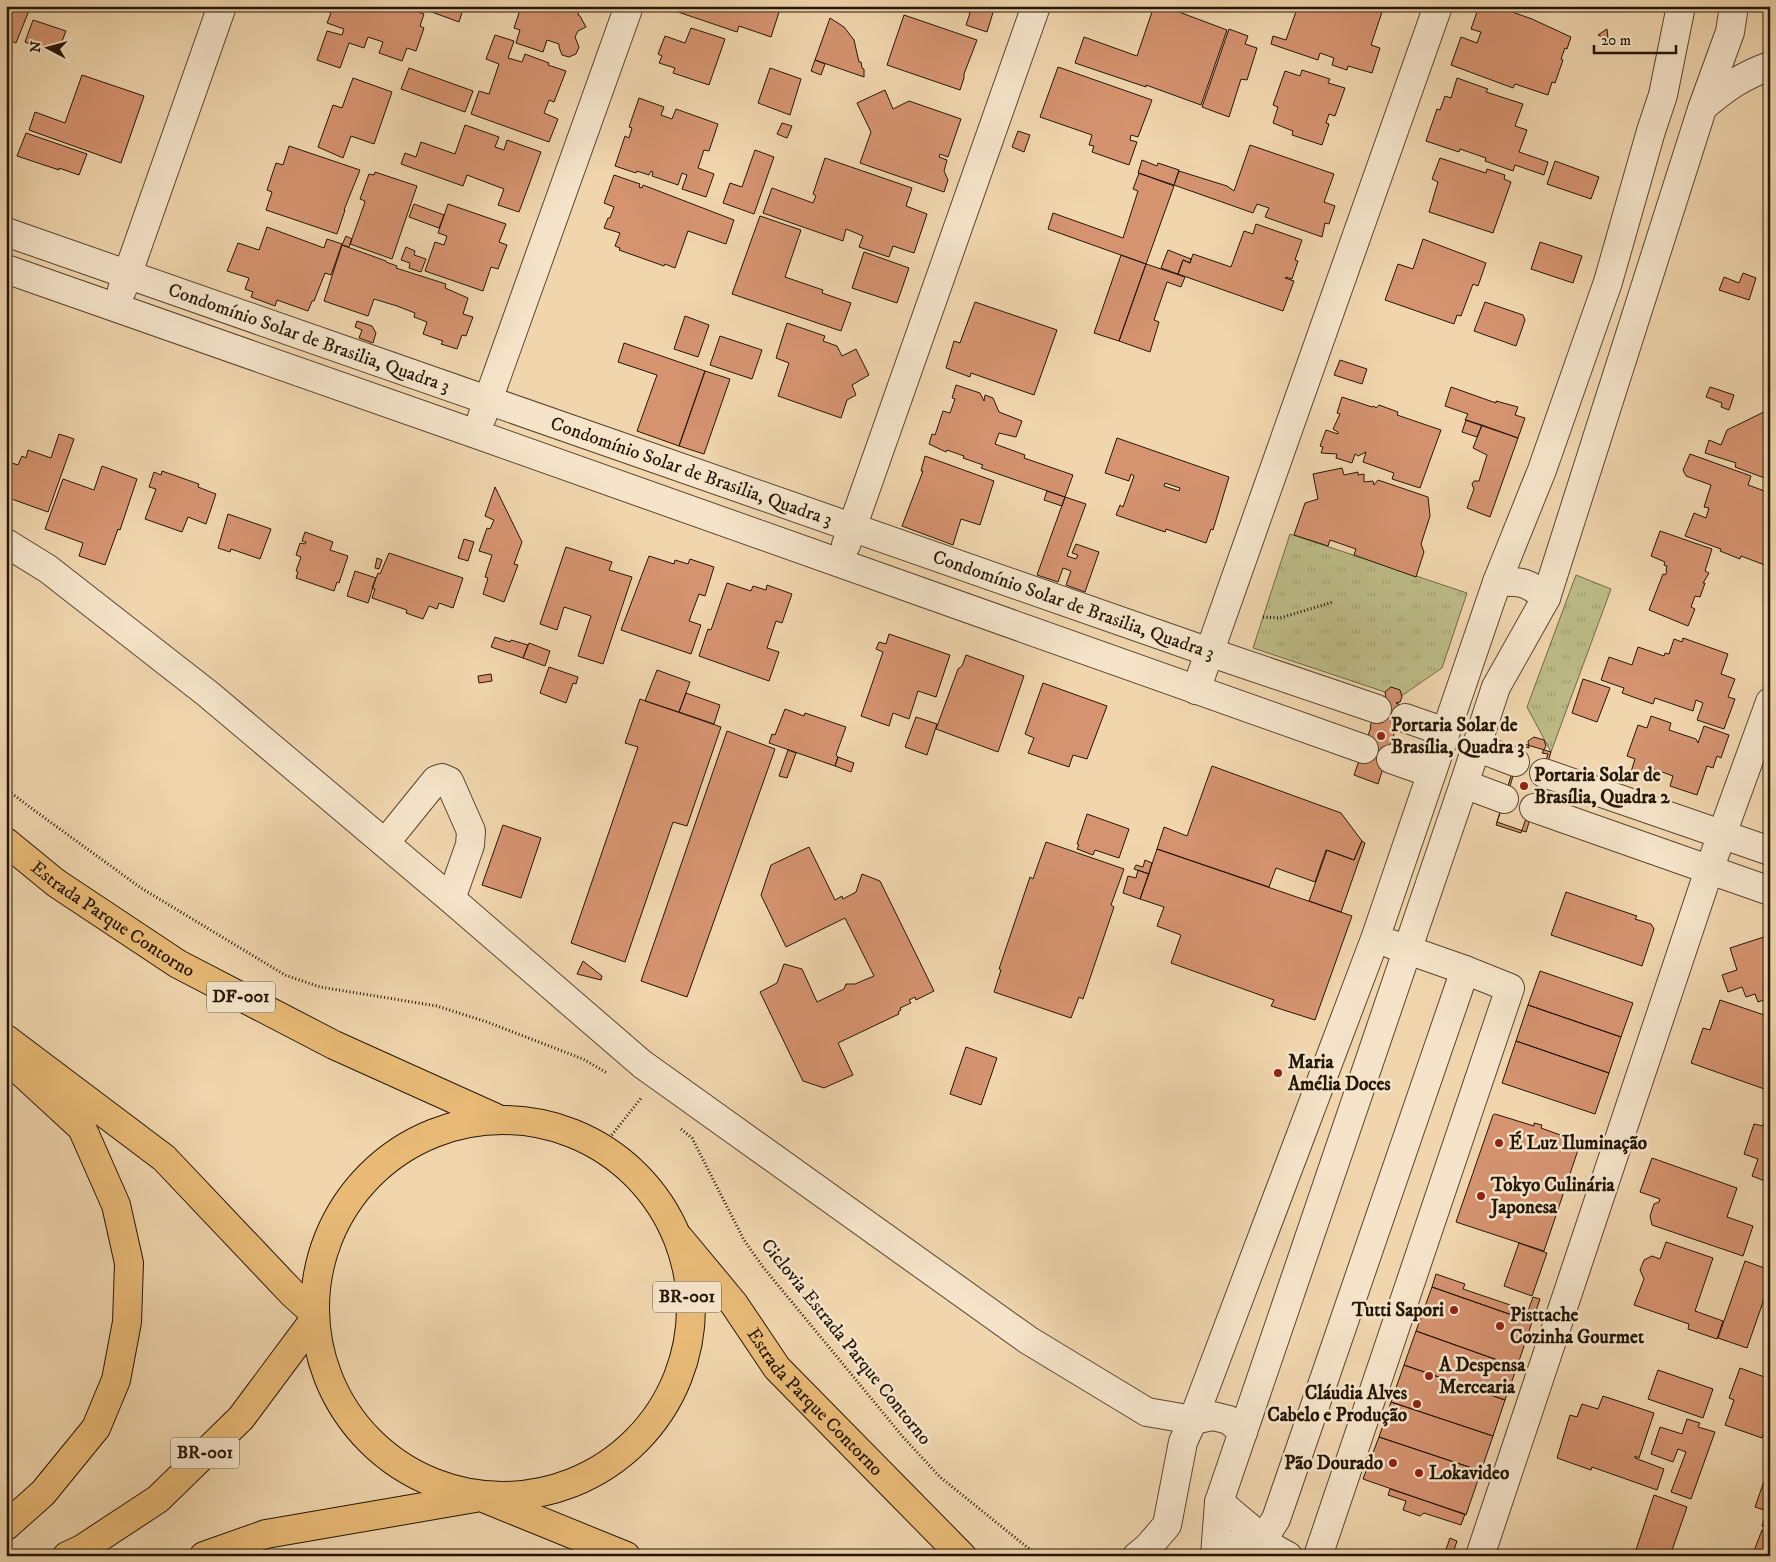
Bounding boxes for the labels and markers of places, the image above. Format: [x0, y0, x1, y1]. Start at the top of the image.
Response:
place label: Portaria Solar de Brasília, Quadra 3 [1391, 714, 1524, 759]
marker: Portaria Solar de Brasília, Quadra 3 [1375, 730, 1387, 742]
place label: Portaria Solar de Brasília, Quadra 2 [1534, 764, 1670, 809]
marker: Portaria Solar de Brasília, Quadra 2 [1518, 780, 1530, 792]
place label: Maria Amélia Doces [1287, 1051, 1391, 1096]
marker: Maria Amélia Doces [1272, 1067, 1284, 1079]
place label: É Luz Iluminação [1509, 1130, 1647, 1155]
marker: É Luz Iluminação [1493, 1137, 1505, 1149]
place label: Tokyo Culinária Japonesa [1489, 1174, 1616, 1219]
marker: Tokyo Culinária Japonesa [1475, 1190, 1487, 1202]
place label: Tutti Sapori [1351, 1299, 1444, 1322]
marker: Tutti Sapori [1448, 1304, 1460, 1316]
place label: Pisttache Cozinha Gourmet [1510, 1304, 1645, 1349]
marker: Pisttache Cozinha Gourmet [1494, 1320, 1506, 1332]
place label: A Despensa Mercearia [1438, 1354, 1526, 1399]
marker: A Despensa Mercearia [1423, 1370, 1435, 1382]
place label: Cláudia Alves Cabelo e Produção [1267, 1382, 1408, 1427]
marker: Cláudia Alves Cabelo e Produção [1411, 1398, 1423, 1410]
place label: Pão Dourado [1284, 1452, 1383, 1475]
marker: Pão Dourado [1387, 1457, 1399, 1469]
place label: Lokavideo [1429, 1462, 1509, 1485]
marker: Lokavideo [1413, 1467, 1425, 1479]

